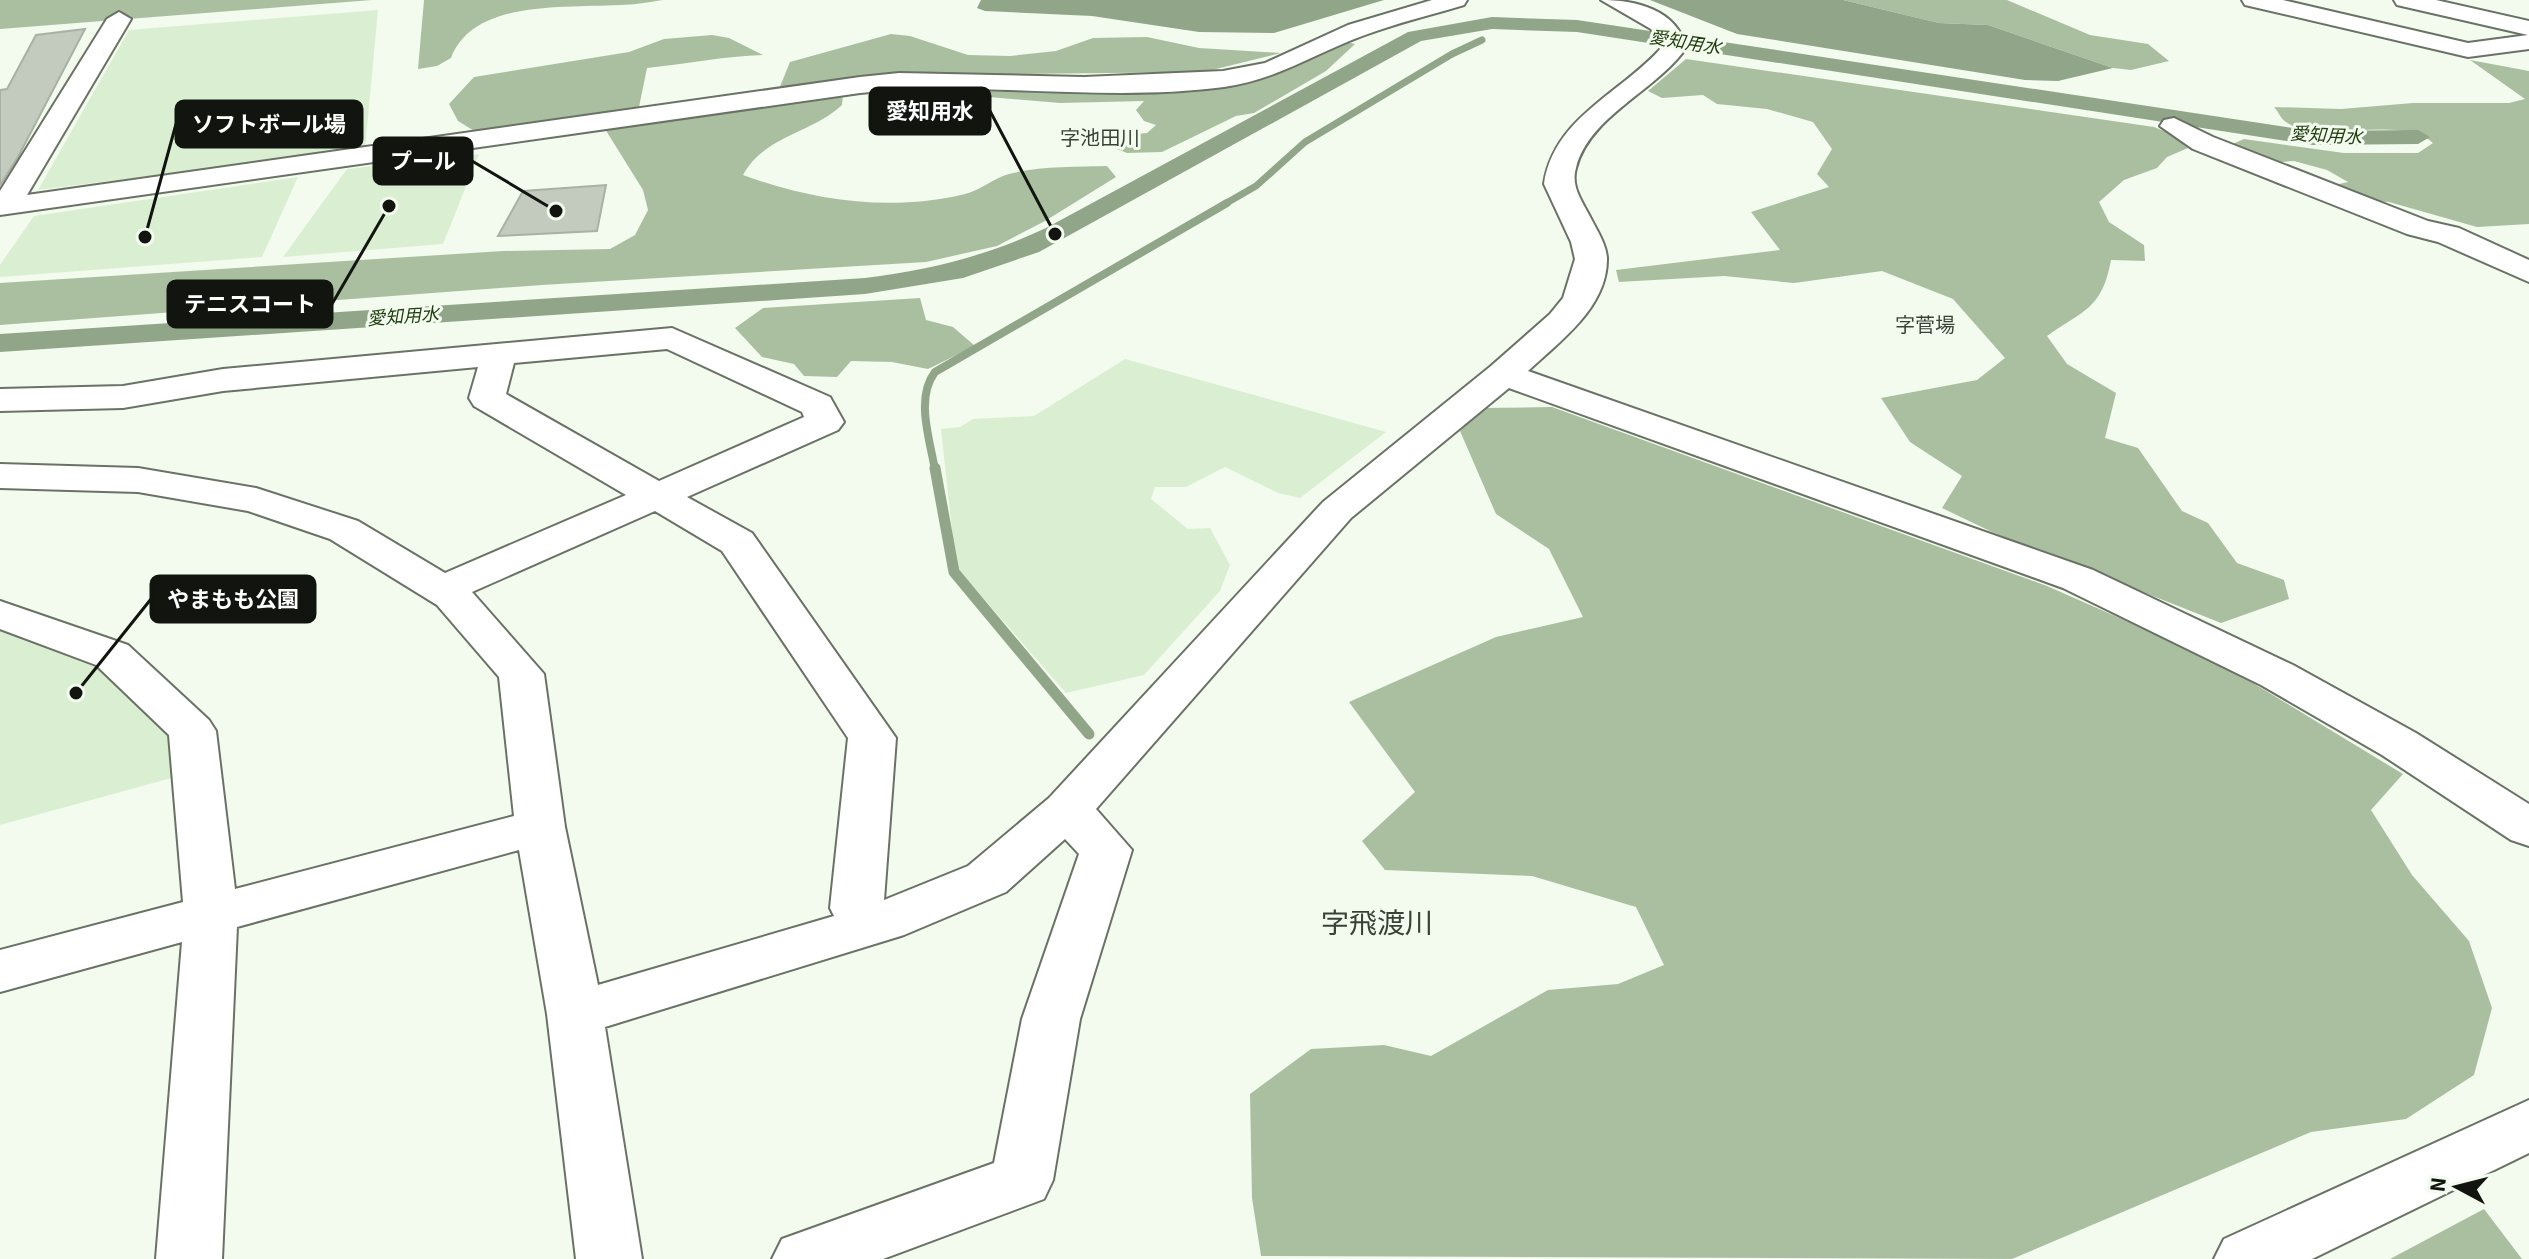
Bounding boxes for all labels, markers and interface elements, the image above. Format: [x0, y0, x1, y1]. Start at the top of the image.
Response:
water label: 愛知用水 [1647, 25, 1724, 61]
callout: 愛知用水 [870, 88, 990, 134]
text: 愛知用水 [886, 96, 974, 128]
callout: ソフトボール場 [176, 101, 362, 147]
text: ソフトボール場 [192, 109, 346, 141]
water label: 愛知用水 [2289, 122, 2365, 150]
district label: 字池田川 [1060, 125, 1140, 153]
callout: プール [374, 138, 472, 184]
text: プール [390, 146, 456, 178]
callout: テニスコート [168, 281, 332, 327]
text: テニスコート [184, 289, 316, 321]
water label: 愛知用水 [366, 302, 442, 332]
district label: 字菅場 [1895, 312, 1955, 340]
callout: やまもも公園 [151, 576, 315, 622]
text: やまもも公園 [167, 584, 299, 616]
district label: 字飛渡川 [1321, 904, 1433, 944]
north arrow [2417, 1147, 2497, 1227]
text: N [2421, 1175, 2455, 1194]

